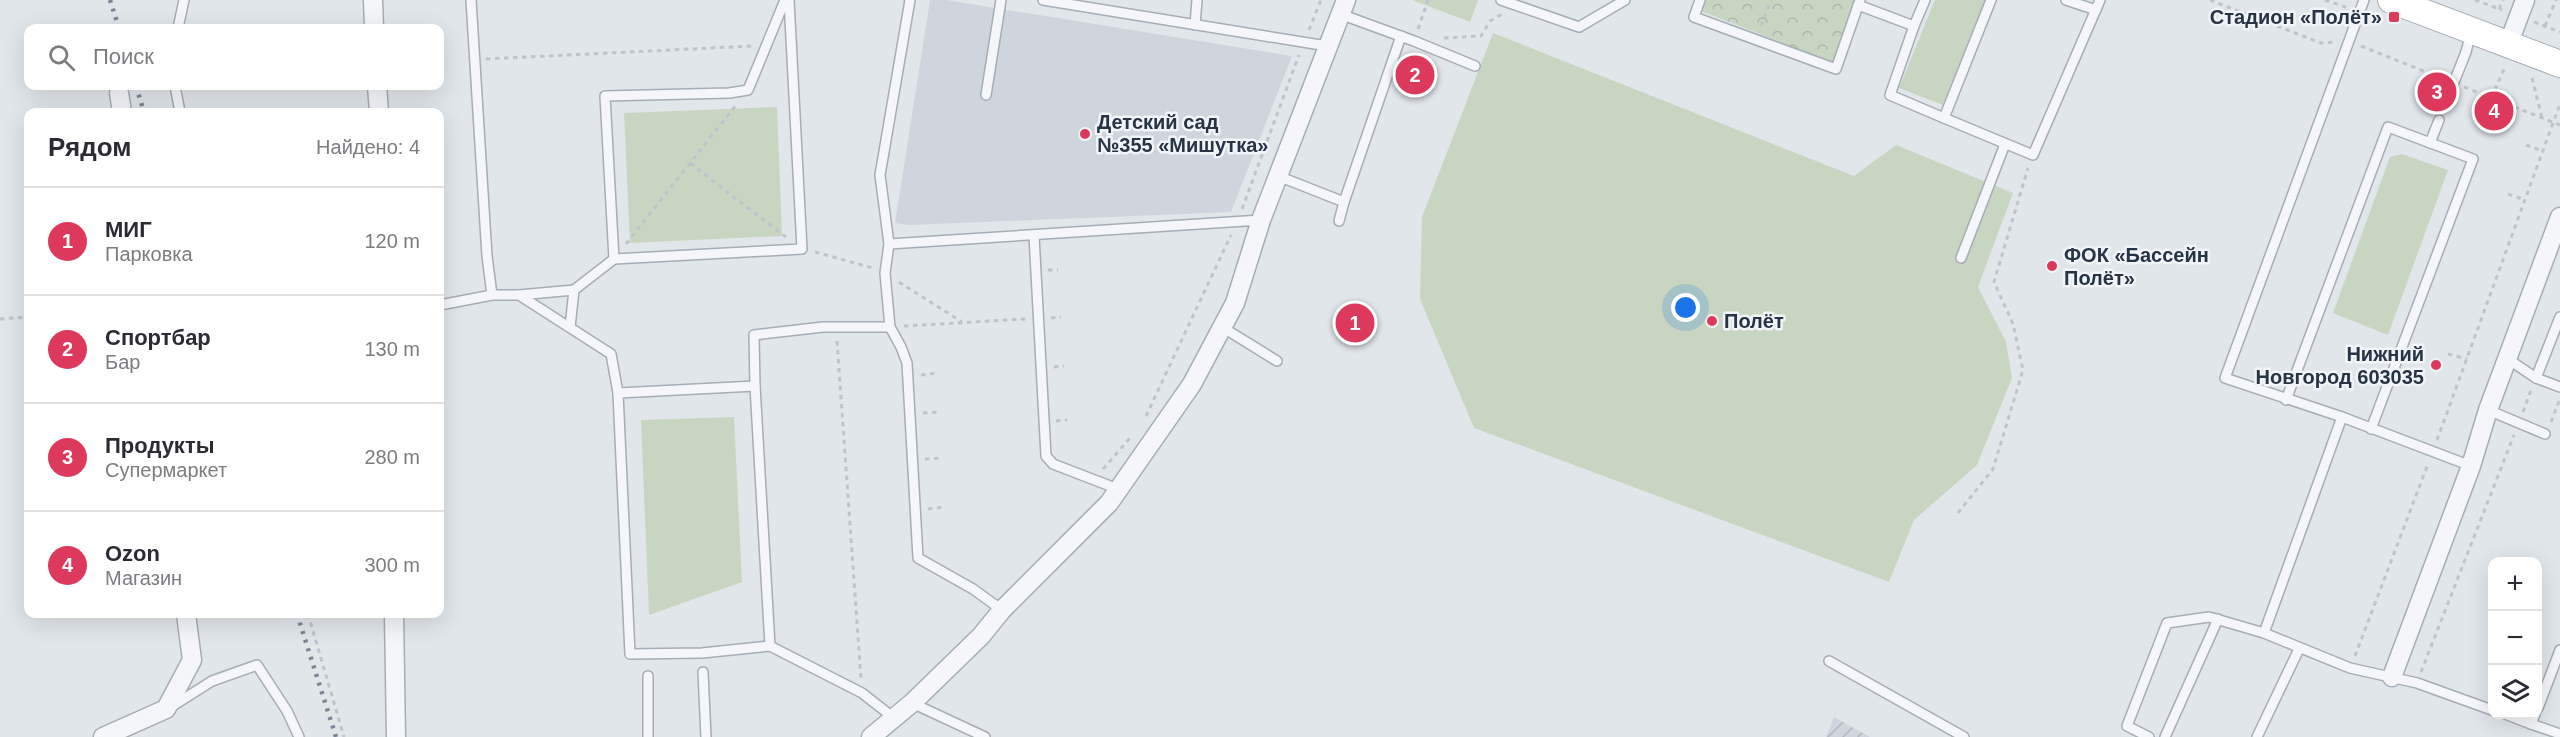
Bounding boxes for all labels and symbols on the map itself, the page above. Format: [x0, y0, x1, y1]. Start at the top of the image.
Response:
place label: Стадион «Полёт» [2210, 6, 2382, 28]
marker: Стадион «Полёт» [2387, 10, 2401, 24]
pin: 2 [1396, 52, 1434, 98]
pin: 3 [2418, 70, 2456, 115]
pin: 4 [2474, 88, 2514, 134]
place label: Детский сад №355 «Мишутка» [1097, 111, 1268, 156]
marker: Детский сад №355 «Мишутка» [1078, 127, 1092, 141]
place label: ФОК «Бассейн Полёт» [2064, 244, 2209, 289]
marker: ФОК «Бассейн Полёт» [2045, 259, 2059, 273]
your location [1671, 293, 1700, 322]
pin: 1 [1336, 300, 1374, 346]
place label: Полёт [1724, 310, 1784, 332]
marker: Полёт [1705, 314, 1719, 328]
place label: Нижний Новгород 603035 [2256, 343, 2424, 388]
marker: Нижний Новгород 603035 [2429, 358, 2443, 372]

